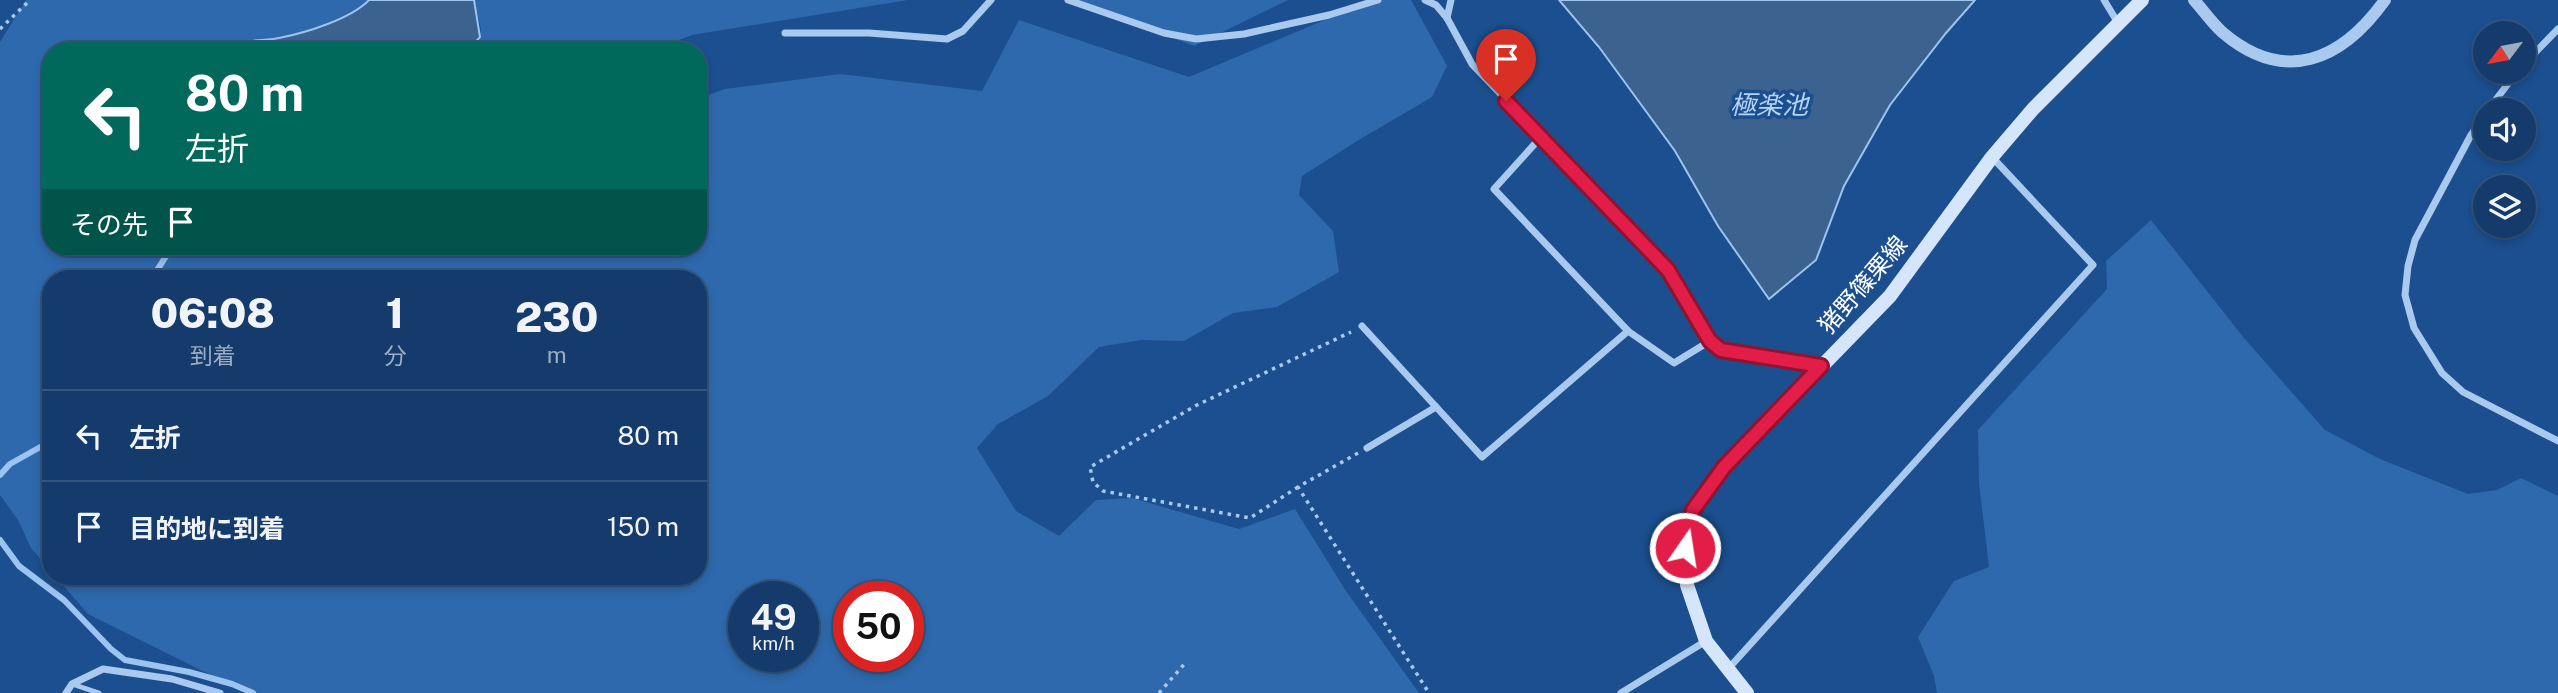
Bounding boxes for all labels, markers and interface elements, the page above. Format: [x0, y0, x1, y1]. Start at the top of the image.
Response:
north arrow [2473, 21, 2536, 84]
map controls [2473, 21, 2536, 238]
pin [1476, 29, 1536, 101]
icon: arrive [1487, 40, 1525, 78]
text: 80 m [185, 64, 304, 122]
icon: left [70, 70, 161, 161]
water label: 極楽池 [1730, 89, 1811, 120]
button: sound [2473, 98, 2536, 161]
text: 左折 [185, 130, 249, 167]
button: layers [2473, 175, 2536, 238]
icon: arrive [162, 203, 200, 241]
text: その先 [70, 209, 148, 240]
street label: 猪野篠栗線 [1812, 230, 1912, 339]
text: 06:08 [150, 288, 275, 337]
text: 1 [386, 288, 404, 337]
text: 230 [515, 292, 599, 341]
text: m [547, 341, 567, 368]
text: 到着 [190, 342, 236, 369]
text: 分 [383, 342, 406, 369]
icon: left [70, 417, 108, 455]
text: 80 m [618, 420, 679, 451]
text: 左折 [129, 422, 181, 453]
icon: arrive [70, 508, 108, 546]
text: 150 m [607, 511, 679, 542]
position arrow [1648, 511, 1722, 585]
text: 目的地に到着 [129, 513, 285, 544]
speed limit sign: 50 [833, 581, 924, 672]
text: 49 [750, 597, 797, 638]
text: km/h [752, 633, 795, 654]

